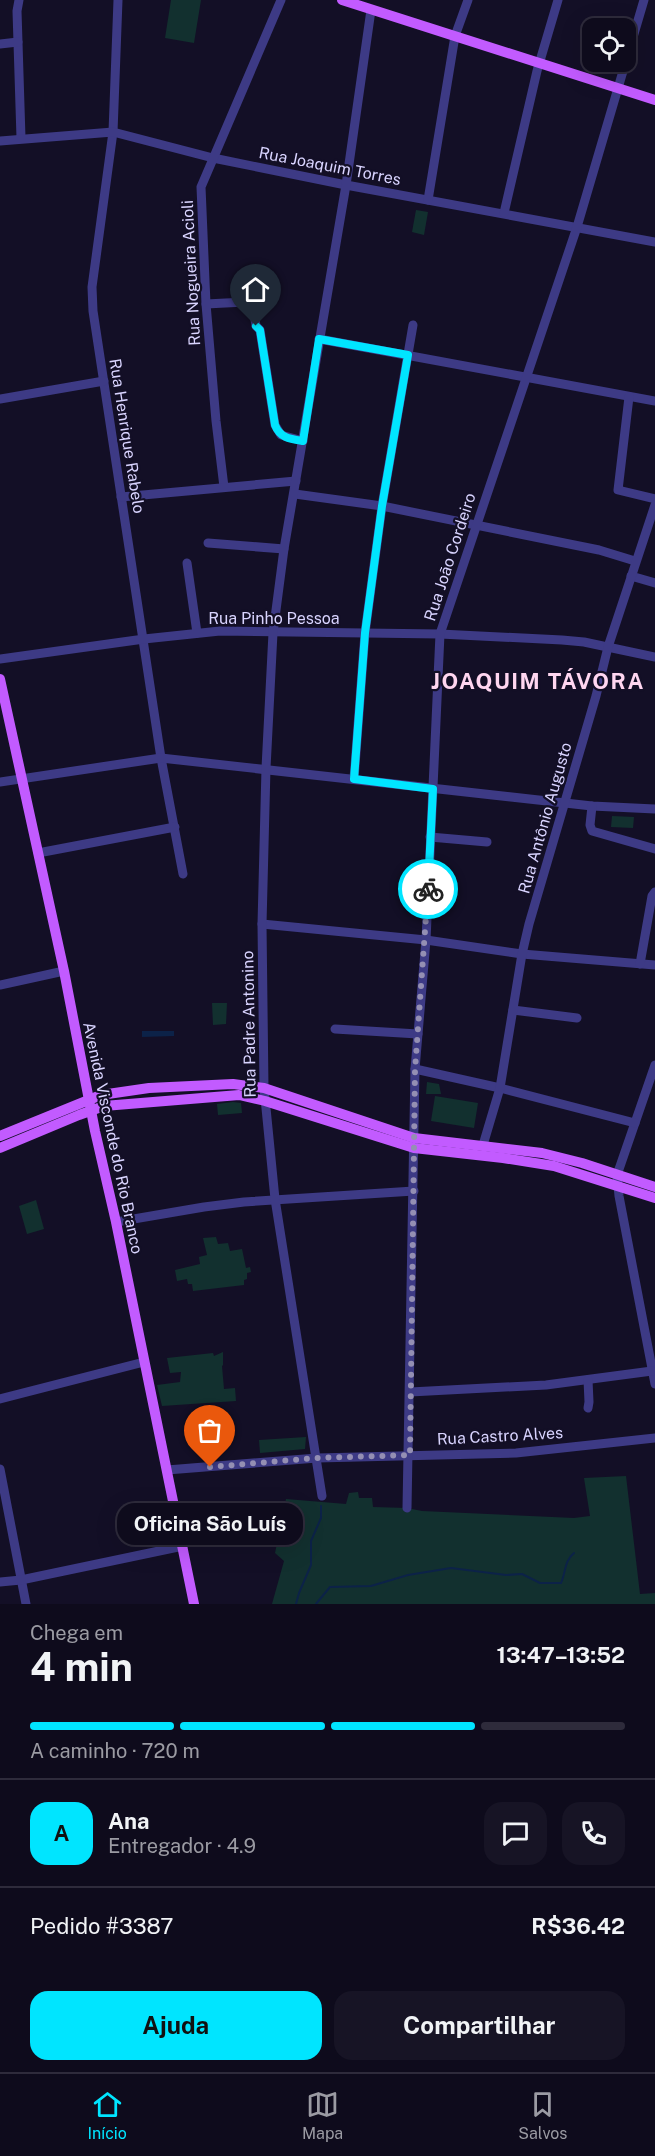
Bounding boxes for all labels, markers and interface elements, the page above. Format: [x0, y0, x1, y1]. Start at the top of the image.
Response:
map controls [582, 18, 636, 72]
button: locate [582, 18, 636, 72]
street label: Rua Joaquim Torres [257, 143, 403, 189]
street label: Rua Nogueira Acioli [178, 200, 204, 346]
pin [230, 264, 281, 326]
icon: home [239, 273, 272, 306]
street label: Rua Henrique Rabelo [105, 357, 149, 515]
street label: Rua João Cordeiro [420, 491, 480, 623]
street label: Rua Pinho Pessoa [208, 609, 340, 628]
district label: JOAQUIM TÁVORA [431, 668, 645, 694]
street label: Rua Antônio Augusto [514, 740, 576, 896]
courier [398, 859, 458, 919]
icon: bike [412, 873, 445, 906]
street label: Rua Padre Antonino [238, 950, 260, 1098]
street label: Avenida Visconde do Rio Branco [79, 1020, 147, 1256]
pin [184, 1405, 235, 1467]
icon: bag [193, 1414, 226, 1447]
street label: Rua Castro Alves [436, 1423, 564, 1449]
callout: Oficina São Luís [117, 1503, 303, 1545]
text: Oficina São Luís [134, 1512, 286, 1536]
text: Chega em [30, 1621, 123, 1645]
text: 13:47–13:52 [497, 1642, 625, 1668]
text: 4 min [30, 1644, 133, 1690]
text: A caminho · 720 m [30, 1739, 200, 1763]
button: chat [484, 1802, 547, 1865]
button: phone [562, 1802, 625, 1865]
text: Ana [108, 1808, 149, 1834]
text: A [54, 1820, 69, 1846]
text: Entregador · 4.9 [108, 1834, 256, 1858]
text: Pedido #3387 [30, 1913, 174, 1939]
text: R$36.42 [531, 1913, 625, 1939]
button: Ajuda [30, 1991, 322, 2060]
button: Compartilhar [334, 1991, 625, 2060]
tab: Início [88, 2088, 127, 2143]
tab: Mapa [302, 2088, 343, 2143]
tab: Salvos [518, 2088, 567, 2143]

